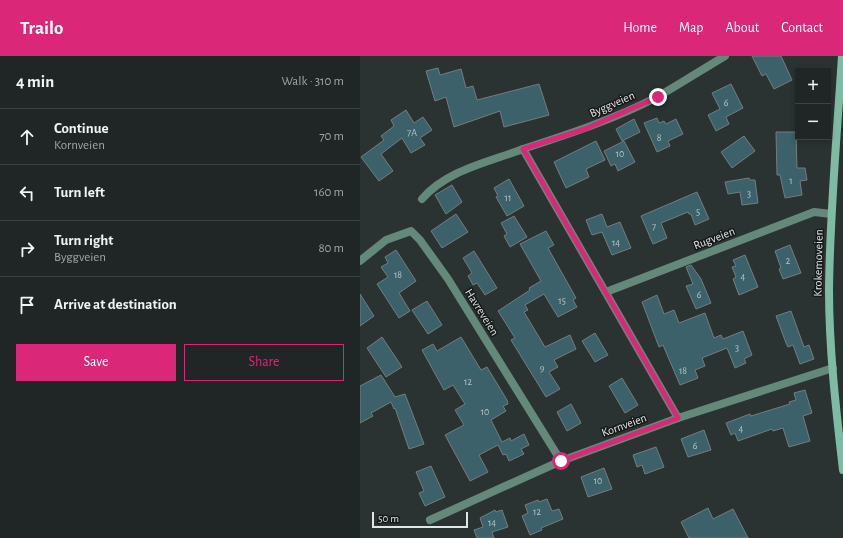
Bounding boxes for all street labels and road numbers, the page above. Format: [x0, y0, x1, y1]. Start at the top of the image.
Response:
street label: Byggveien [588, 89, 637, 120]
street label: Rugveien [692, 225, 736, 251]
street label: Krokemoveien [811, 229, 825, 297]
street label: Havreveien [463, 286, 501, 338]
street label: Kornveien [600, 411, 648, 439]

